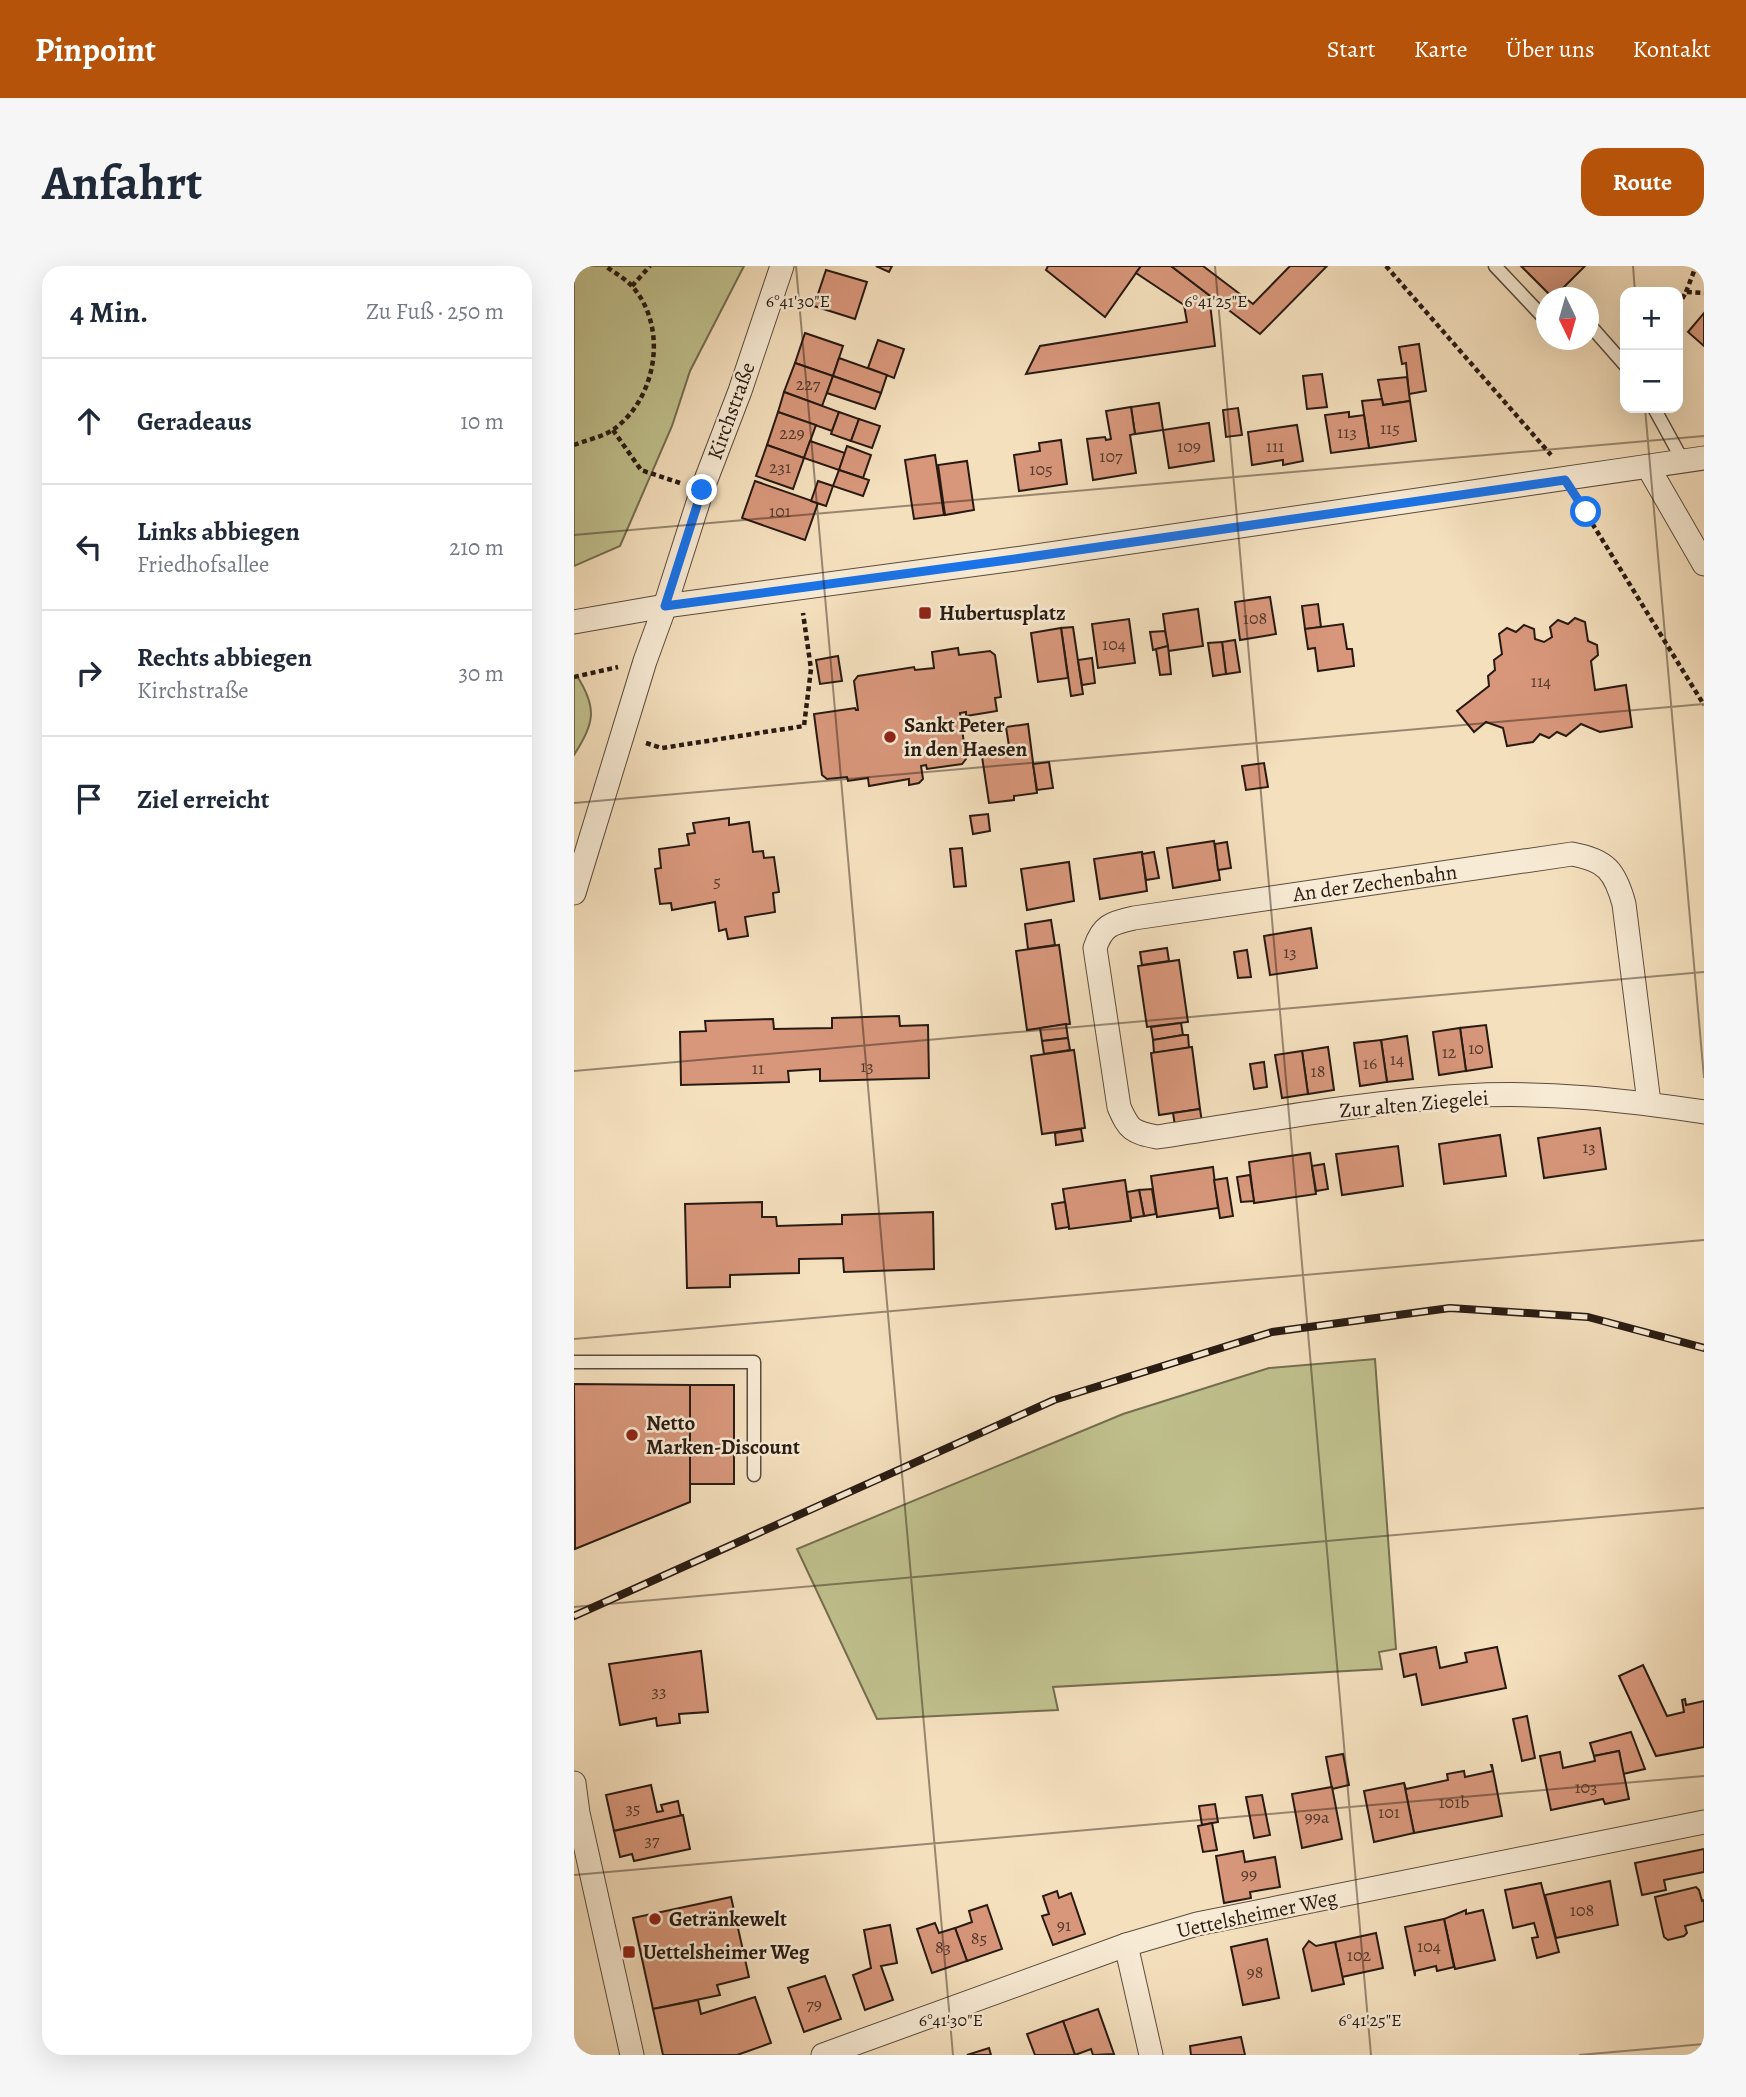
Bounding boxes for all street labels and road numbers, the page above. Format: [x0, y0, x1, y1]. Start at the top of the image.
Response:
street label: Kirchstraße [700, 358, 762, 464]
street label: An der Zechenbahn [1290, 858, 1459, 909]
street label: Zur alten Ziegelei [1338, 1084, 1490, 1124]
street label: Uettelsheimer Weg [1174, 1883, 1340, 1945]

